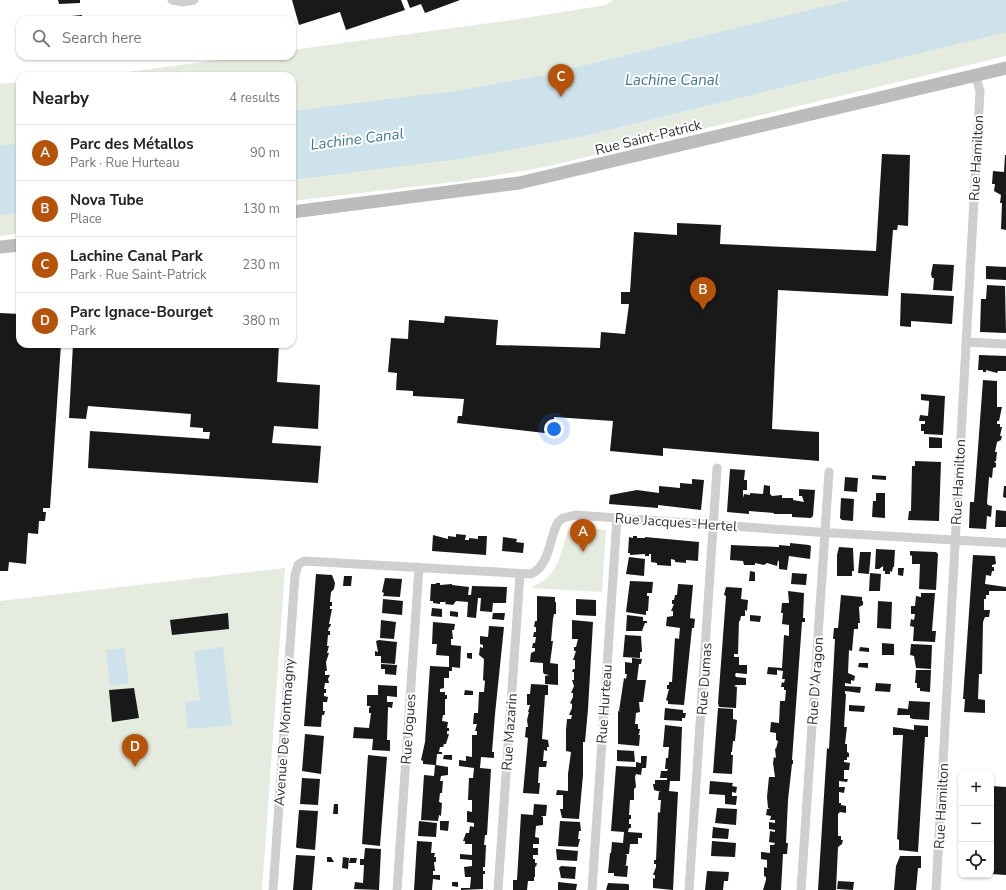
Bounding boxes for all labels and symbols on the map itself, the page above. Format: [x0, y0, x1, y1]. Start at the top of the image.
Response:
pin: C [548, 64, 574, 97]
water label: Lachine Canal [625, 70, 719, 90]
street label: Rue Saint-Patrick [593, 115, 704, 160]
street label: Rue Hamilton [965, 115, 988, 202]
water label: Lachine Canal [309, 123, 405, 155]
pin: B [690, 277, 716, 310]
your location [544, 419, 564, 439]
street label: Rue Hamilton [947, 439, 970, 526]
street label: Rue Jacques-Hertel [614, 509, 739, 536]
pin: A [570, 519, 596, 552]
street label: Rue D'Aragon [803, 636, 828, 726]
street label: Rue Dumas [692, 642, 717, 716]
street label: Avenue De Montmagny [270, 657, 299, 807]
street label: Rue Hurteau [592, 664, 617, 744]
street label: Rue Jogues [397, 693, 420, 765]
street label: Rue Mazarin [497, 693, 522, 771]
pin: D [122, 734, 148, 767]
street label: Rue Hamilton [930, 763, 953, 850]

